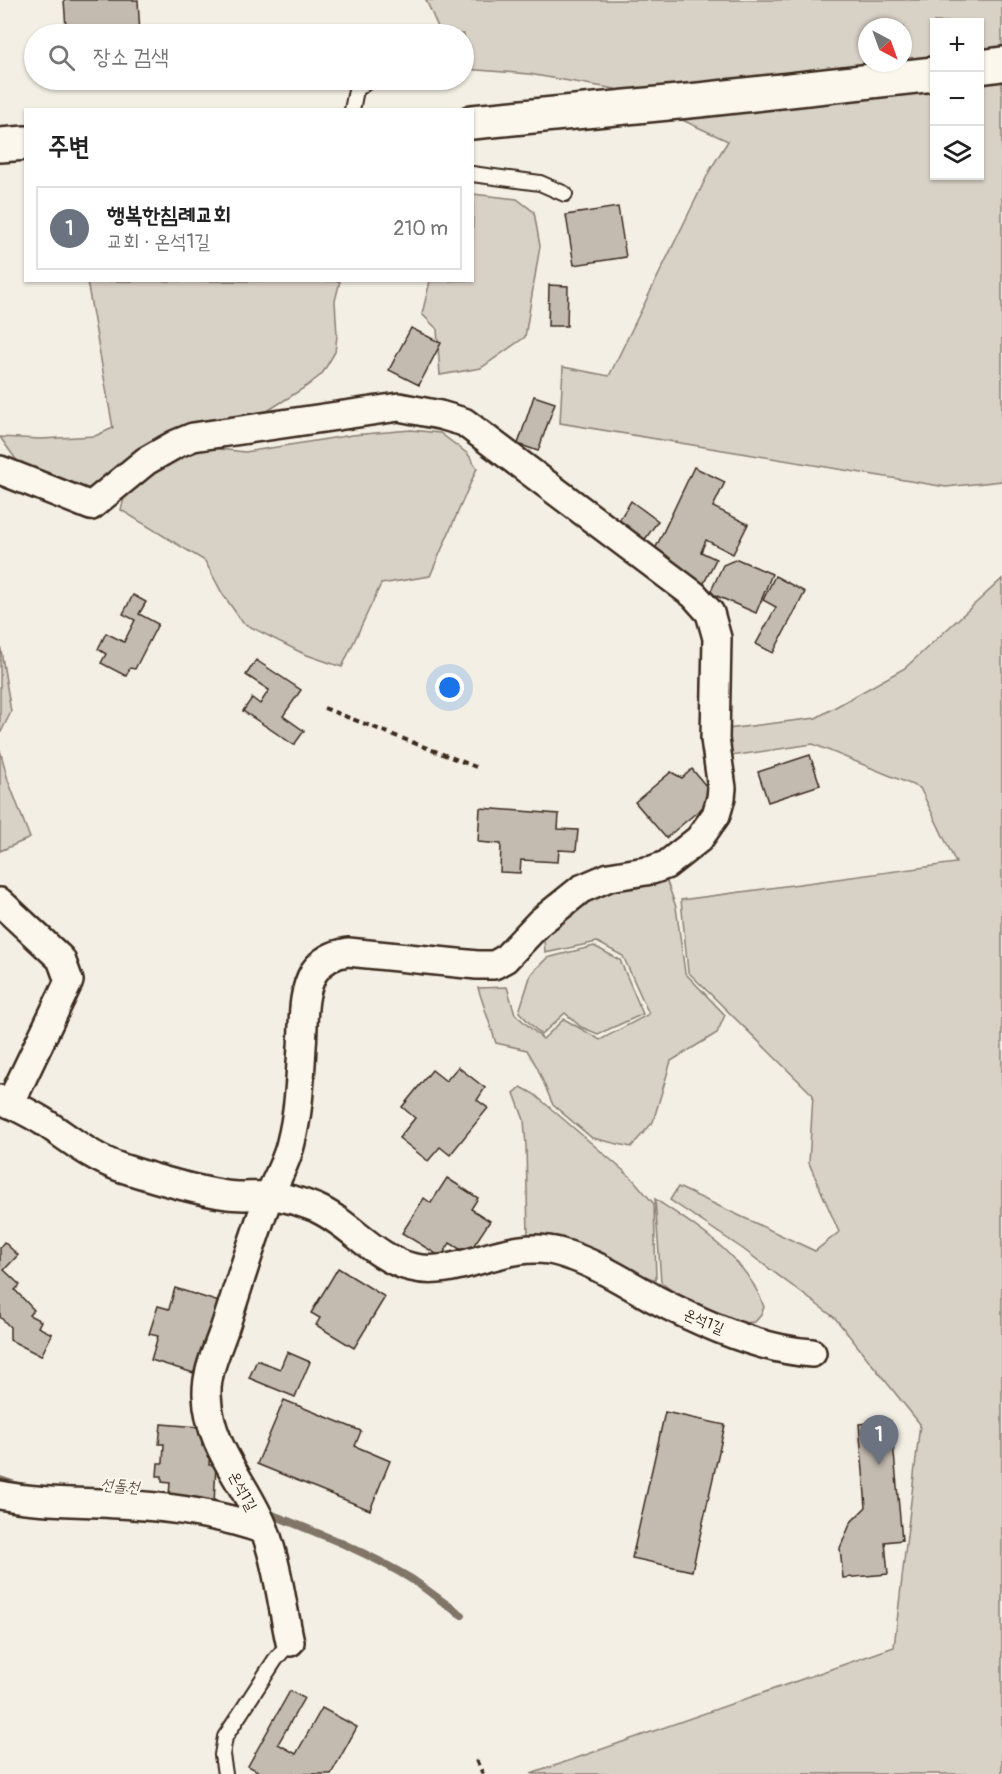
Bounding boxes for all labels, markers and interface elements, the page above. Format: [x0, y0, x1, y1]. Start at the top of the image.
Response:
north arrow [858, 18, 912, 72]
map controls [930, 18, 984, 180]
button: + [930, 18, 984, 72]
search box [24, 24, 474, 90]
icon: search [45, 41, 78, 74]
text: 장소 검색 [93, 43, 169, 71]
button: − [930, 72, 984, 126]
button: layers [930, 126, 984, 180]
text: 주변 [48, 131, 90, 163]
text: 행복한침례교회 [107, 201, 231, 229]
text: 1 [66, 216, 73, 241]
text: 210 m [393, 216, 448, 241]
text: 교회 · 온석1길 [107, 229, 210, 254]
your location [435, 673, 464, 702]
street label: 온석1길 [681, 1304, 727, 1338]
pin: 1 [860, 1416, 898, 1465]
street label: 온석1길 [224, 1468, 261, 1514]
water label: 선돌천 [100, 1474, 142, 1498]

